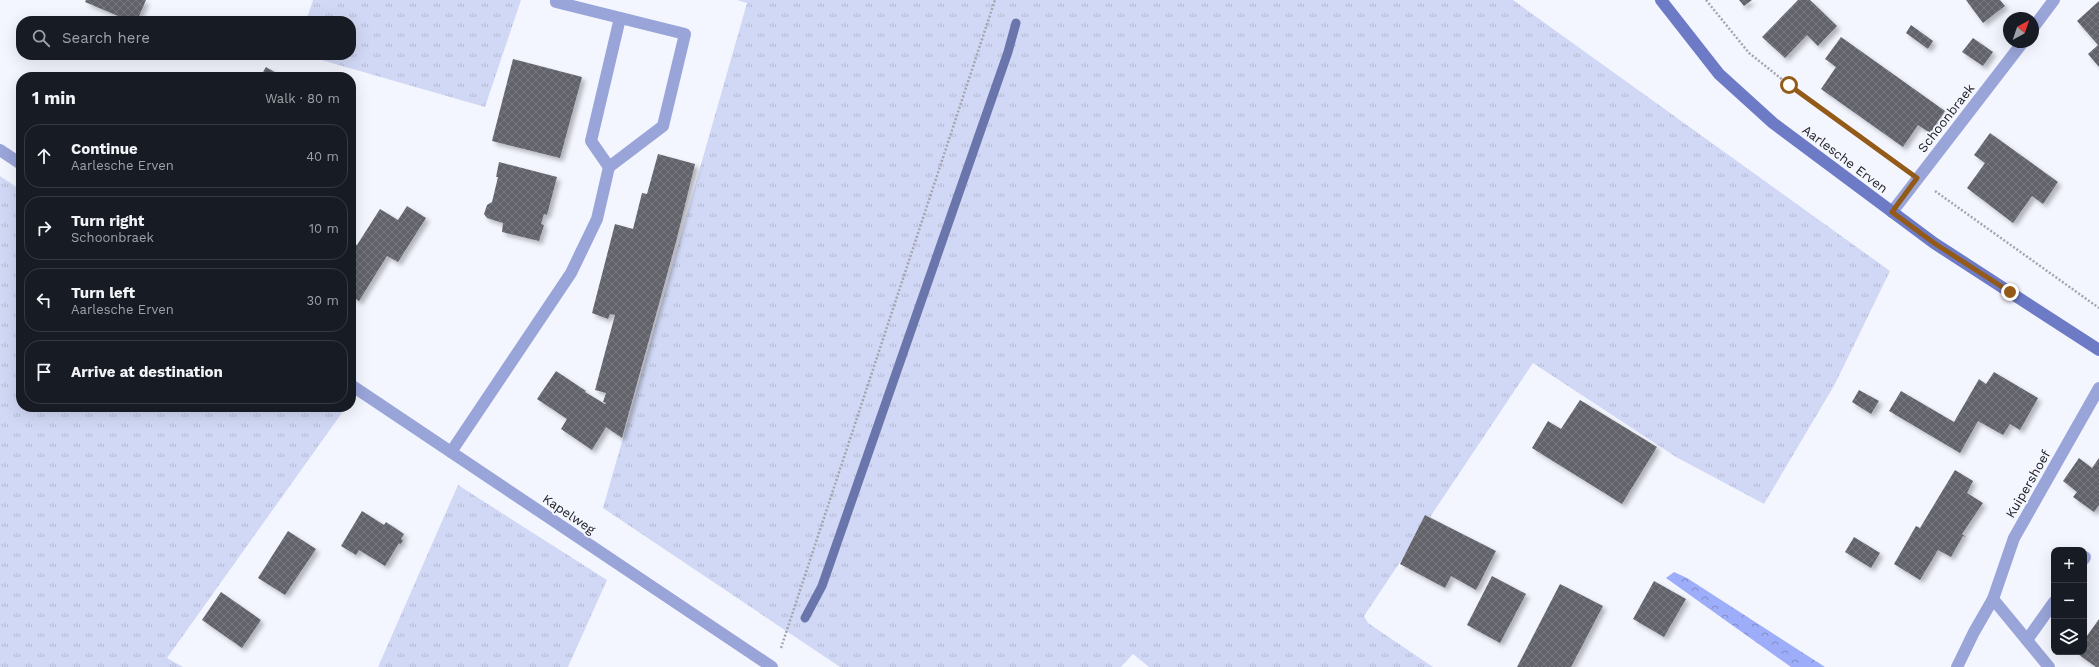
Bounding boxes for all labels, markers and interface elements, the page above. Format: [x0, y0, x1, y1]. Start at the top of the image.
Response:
north arrow [2003, 12, 2039, 48]
search box [16, 16, 356, 60]
icon: search [30, 27, 52, 49]
text: Search here [62, 29, 150, 47]
route start [1780, 76, 1798, 94]
street label: Schoonbraek [1915, 80, 1978, 155]
text: 1 min [32, 88, 76, 108]
text: Walk · 80 m [265, 91, 340, 106]
street label: Aarlesche Erven [1799, 122, 1891, 196]
text: Continue [71, 140, 138, 158]
icon: ahead [33, 145, 55, 167]
text: 40 m [306, 149, 339, 164]
text: Aarlesche Erven [71, 158, 174, 173]
text: Turn right [71, 212, 144, 230]
icon: right [33, 217, 55, 239]
text: 10 m [309, 221, 339, 236]
text: Schoonbraek [71, 230, 154, 245]
route end [2001, 283, 2019, 301]
text: Turn left [71, 284, 135, 302]
icon: left [33, 289, 55, 311]
text: 30 m [307, 293, 339, 308]
text: Aarlesche Erven [71, 302, 174, 317]
icon: arrive [33, 361, 55, 383]
text: Arrive at destination [71, 363, 223, 381]
street label: Kuipershoef [2003, 448, 2053, 520]
street label: Kapelweg [540, 491, 598, 537]
map controls [2051, 547, 2087, 655]
button: + [2051, 547, 2087, 583]
button: − [2051, 583, 2087, 619]
button: layers [2051, 619, 2087, 655]

